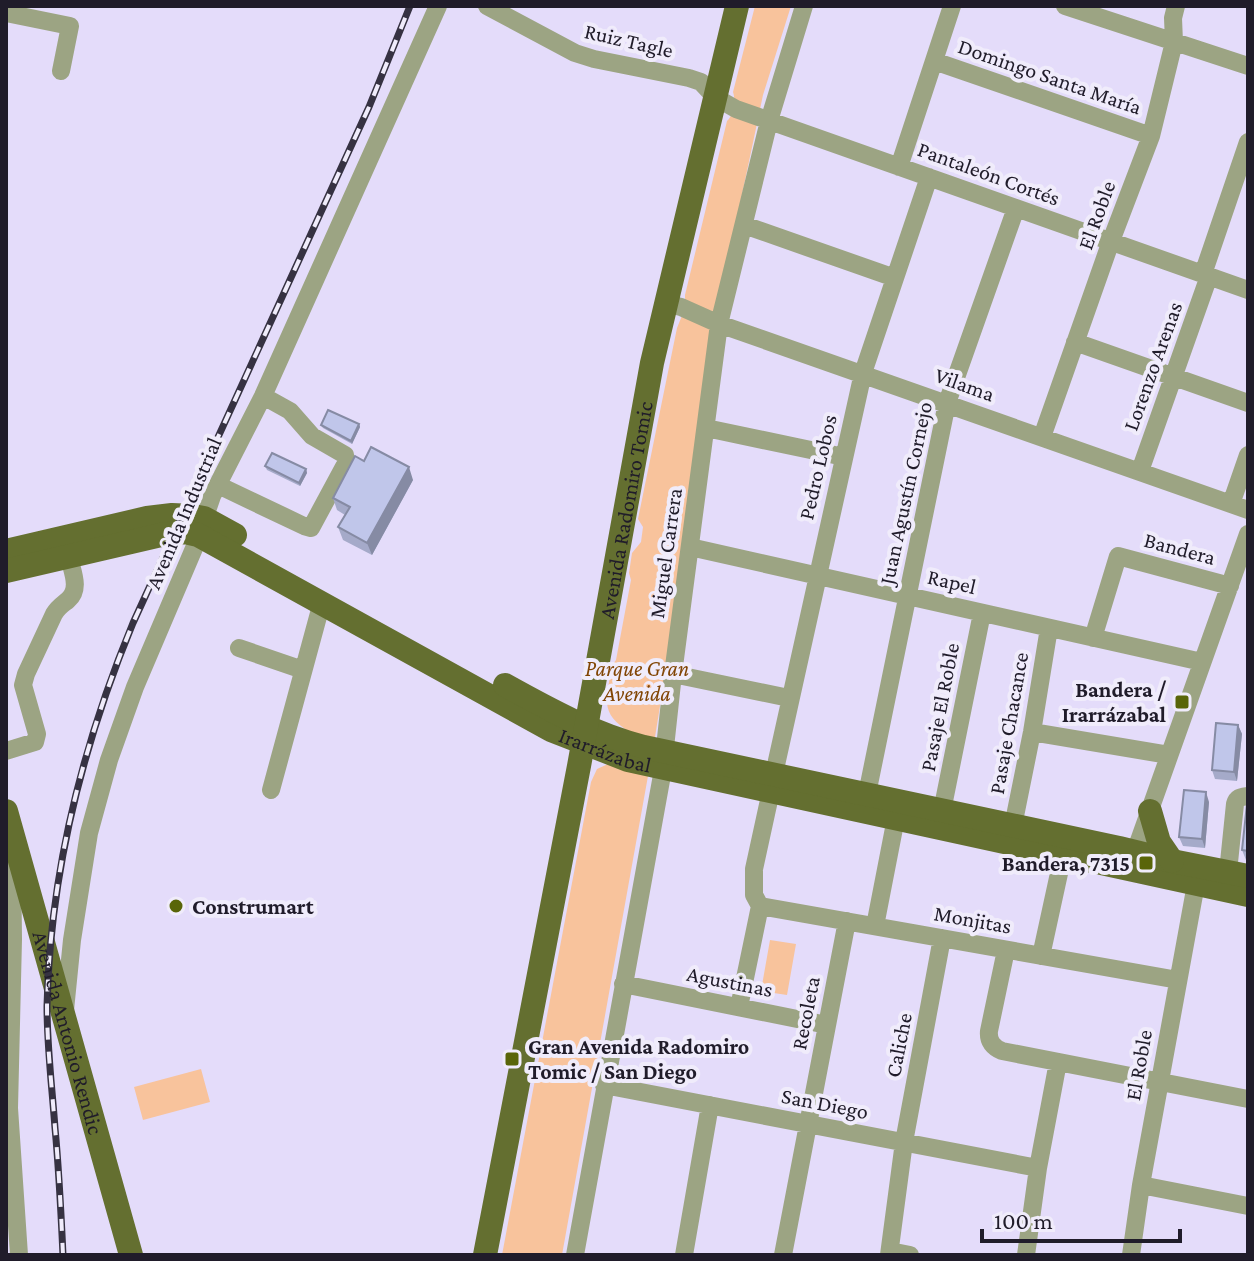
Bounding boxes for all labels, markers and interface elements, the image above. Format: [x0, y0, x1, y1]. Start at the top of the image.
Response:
street label: Ruiz Tagle [582, 18, 676, 63]
street label: Domingo Santa María [955, 33, 1145, 120]
street label: Pantaleón Cortés [914, 136, 1063, 211]
street label: El Roble [1073, 177, 1120, 253]
street label: Lorenzo Arenas [1118, 298, 1187, 434]
street label: Vilama [932, 362, 998, 407]
street label: Juan Agustín Cornejo [873, 399, 937, 589]
street label: Avenida Radomiro Tomic [594, 400, 658, 621]
street label: Pedro Lobos [793, 412, 842, 522]
street label: Avenida Industrial [140, 433, 227, 593]
street label: Miguel Carrera [644, 486, 687, 620]
street label: Bandera [1141, 527, 1218, 570]
street label: Rapel [925, 564, 979, 599]
street label: Pasaje El Roble [915, 641, 964, 773]
street label: Pasaje Chacance [984, 650, 1033, 796]
park label: Parque Gran Avenida [585, 656, 689, 706]
place label: Bandera / Irarrázabal [1062, 677, 1167, 727]
marker: Bandera / Irarrázabal [1173, 693, 1191, 711]
street label: Irarrázabal [555, 722, 654, 778]
place label: Bandera, 7315 [1002, 851, 1130, 876]
marker: Bandera, 7315 [1137, 854, 1155, 872]
place label: Construmart [192, 894, 315, 919]
marker: Construmart [167, 897, 185, 915]
street label: Monjitas [932, 900, 1014, 939]
street label: Avenida Antonio Rendic [27, 928, 108, 1137]
street label: Agustinas [685, 961, 775, 1002]
street label: Recoleta [786, 974, 825, 1052]
street label: Caliche [880, 1011, 917, 1079]
street label: El Roble [1120, 1028, 1157, 1102]
place label: Gran Avenida Radomiro Tomic / San Diego [528, 1034, 749, 1084]
marker: Gran Avenida Radomiro Tomic / San Diego [503, 1050, 521, 1068]
street label: San Diego [779, 1083, 871, 1124]
scale bar [982, 1193, 1180, 1243]
text: 100 m [994, 1207, 1053, 1234]

